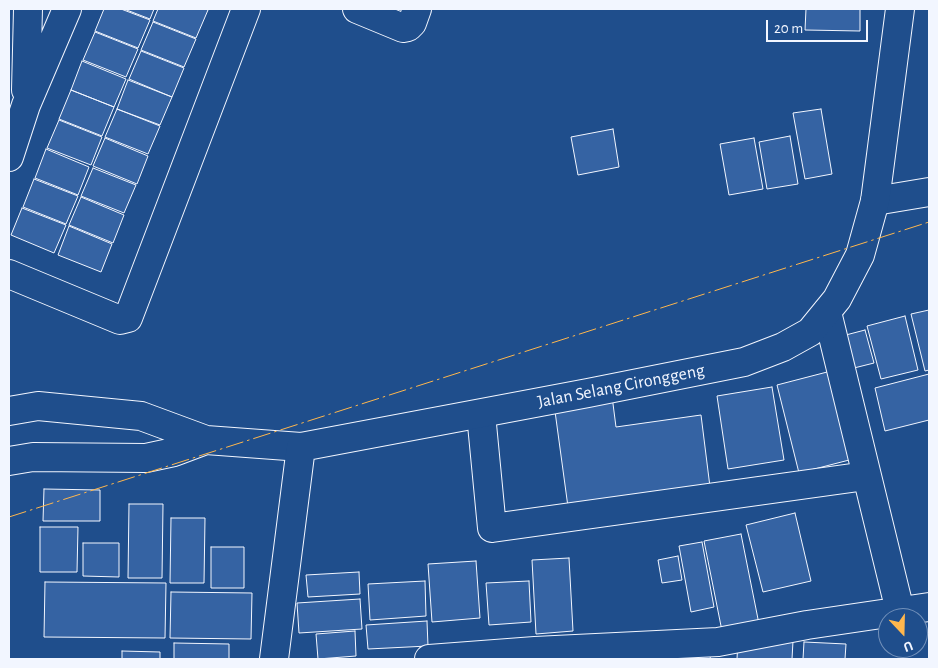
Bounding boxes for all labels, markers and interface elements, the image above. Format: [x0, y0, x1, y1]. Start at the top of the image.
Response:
scale bar [768, 10, 870, 42]
text: 20 m [774, 21, 803, 36]
street label: Jalan Selang Cironggeng [536, 359, 706, 413]
north arrow [878, 608, 928, 658]
text: U [901, 638, 915, 654]

